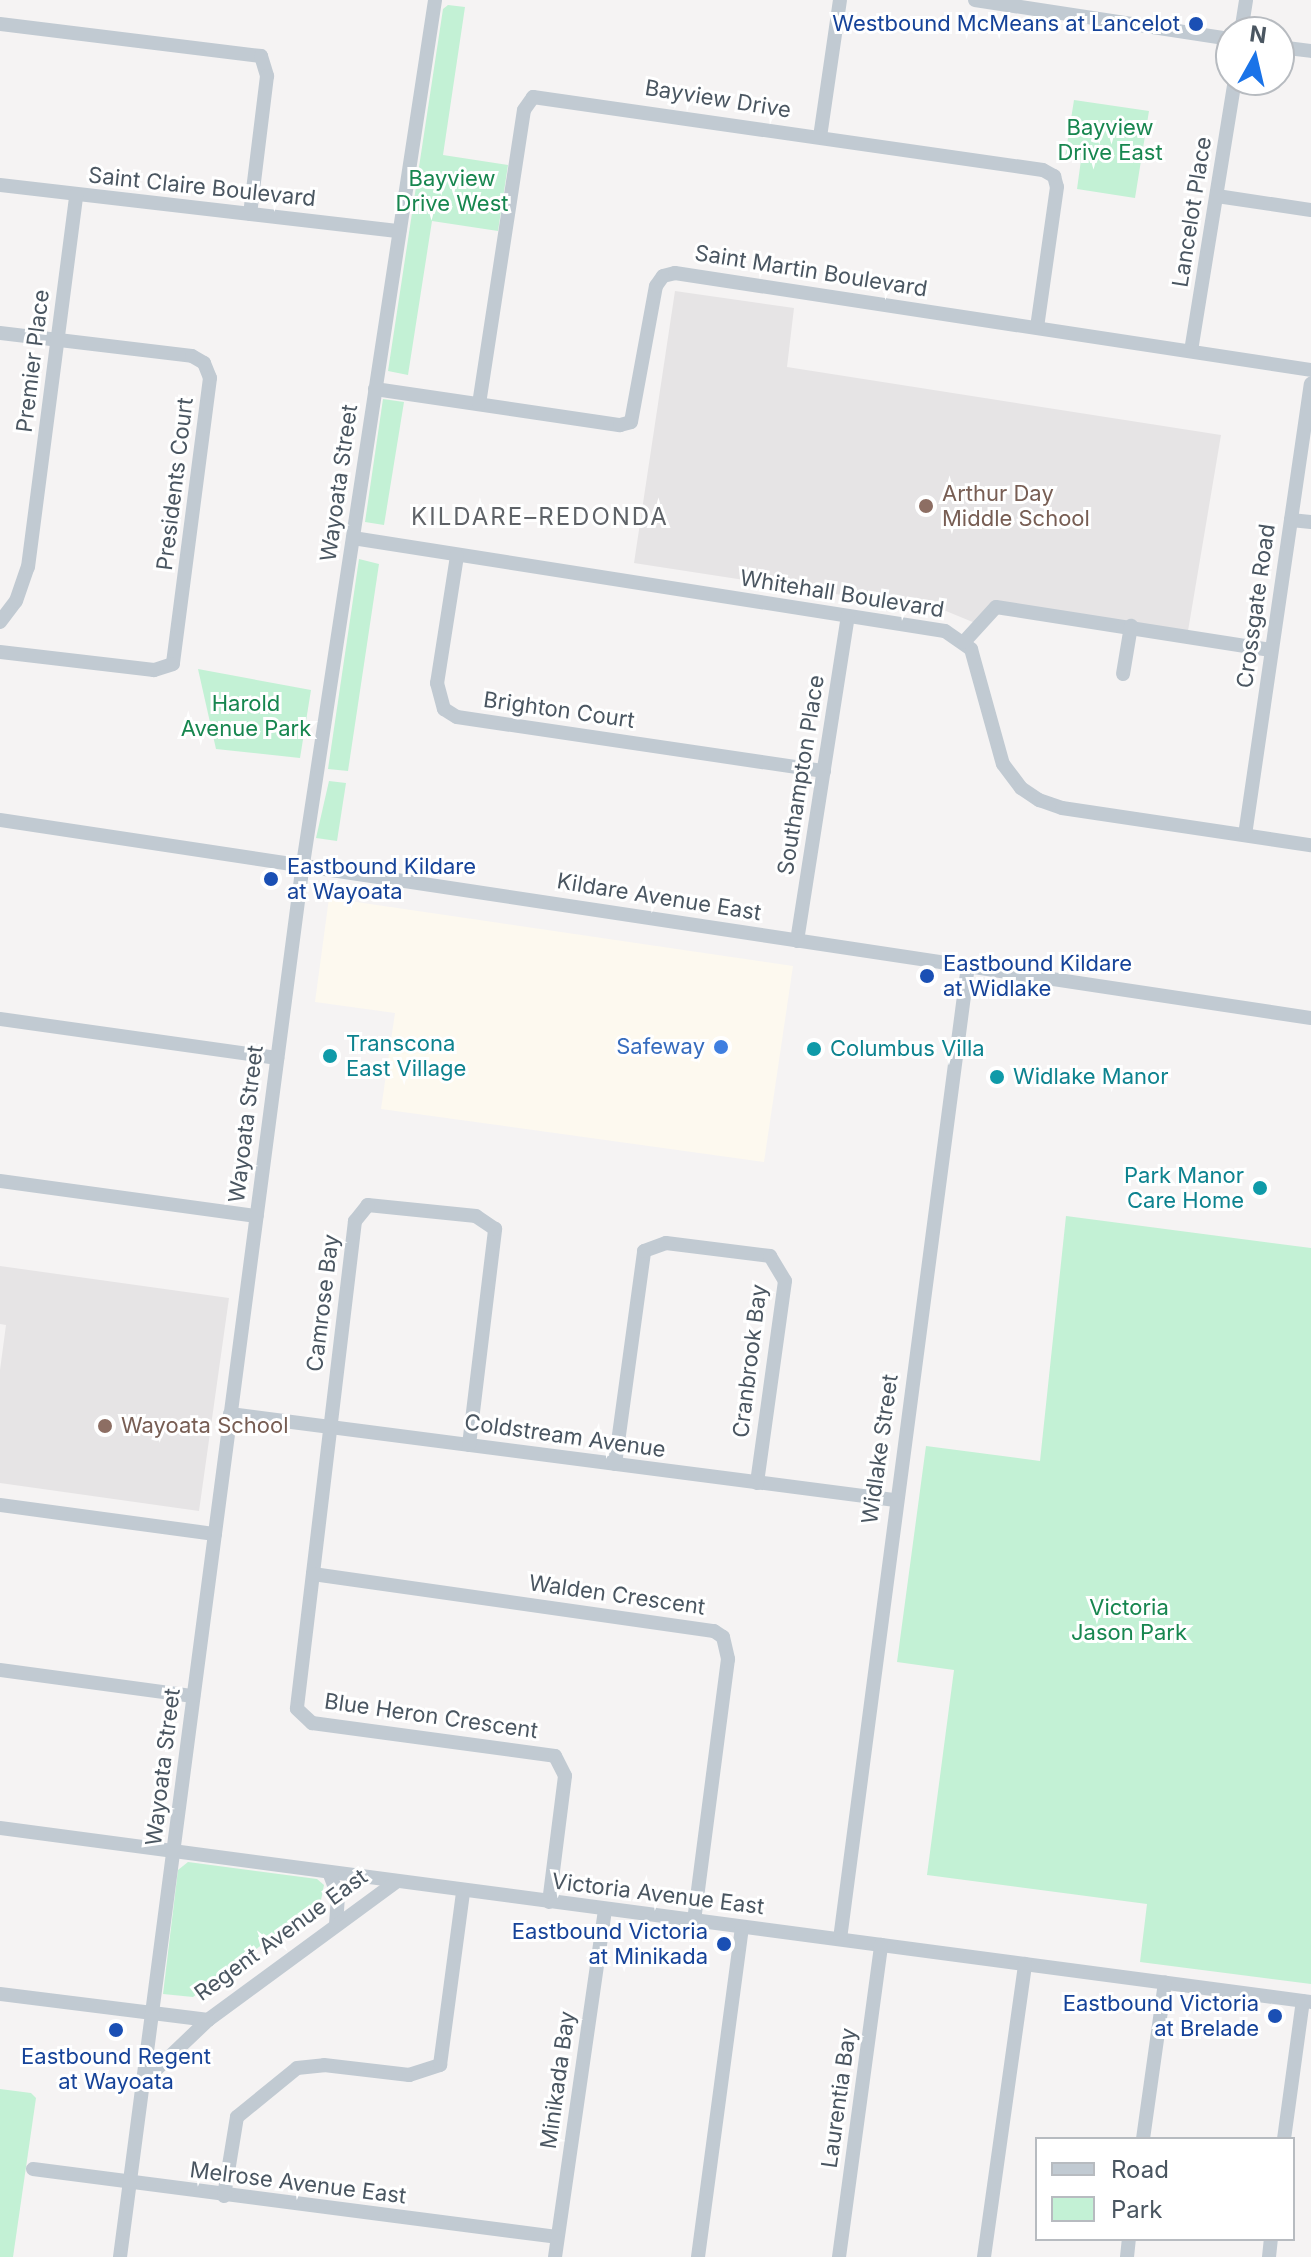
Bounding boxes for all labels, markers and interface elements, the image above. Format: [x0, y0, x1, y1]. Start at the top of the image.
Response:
place label: Westbound McMeans at Lancelot [832, 11, 1180, 37]
marker: Westbound McMeans at Lancelot [1187, 15, 1205, 33]
north arrow [1215, 16, 1295, 96]
text: N [1248, 20, 1268, 48]
street label: Bayview Drive [643, 74, 793, 124]
park label: Bayview Drive East [1057, 114, 1163, 166]
street label: Lancelot Place [1167, 135, 1217, 289]
street label: Saint Claire Boulevard [87, 162, 317, 212]
park label: Bayview Drive West [396, 165, 508, 216]
street label: Saint Martin Boulevard [693, 240, 929, 302]
street label: Premier Place [11, 288, 55, 434]
street label: Presidents Court [151, 396, 199, 572]
street label: Wayoata Street [315, 403, 363, 563]
place label: Arthur Day Middle School [942, 480, 1090, 532]
marker: Arthur Day Middle School [917, 497, 935, 515]
district label: KILDARE–REDONDA [411, 503, 669, 531]
street label: Crossgate Road [1231, 522, 1281, 690]
street label: Whitehall Boulevard [738, 565, 946, 623]
street label: Southampton Place [772, 673, 830, 877]
street label: Brighton Court [482, 686, 636, 734]
park label: Harold Avenue Park [181, 690, 311, 742]
place label: Eastbound Kildare at Wayoata [287, 853, 476, 904]
street label: Kildare Avenue East [555, 868, 763, 926]
marker: Eastbound Kildare at Wayoata [262, 870, 280, 888]
place label: Eastbound Kildare at Widlake [943, 950, 1132, 1002]
marker: Eastbound Kildare at Widlake [918, 967, 936, 985]
place label: Transcona East Village [346, 1030, 466, 1082]
place label: Safeway [616, 1034, 705, 1060]
place label: Columbus Villa [830, 1036, 985, 1062]
marker: Safeway [712, 1038, 730, 1056]
marker: Columbus Villa [805, 1040, 823, 1058]
street label: Wayoata Street [223, 1044, 269, 1204]
marker: Transcona East Village [321, 1047, 339, 1065]
place label: Widlake Manor [1013, 1064, 1168, 1090]
marker: Widlake Manor [988, 1068, 1006, 1086]
place label: Park Manor Care Home [1124, 1162, 1244, 1214]
marker: Park Manor Care Home [1251, 1179, 1269, 1197]
street label: Camrose Bay [301, 1233, 345, 1373]
street label: Cranbrook Bay [727, 1283, 773, 1439]
street label: Widlake Street [856, 1372, 904, 1526]
street label: Coldstream Avenue [463, 1409, 667, 1463]
place label: Wayoata School [121, 1413, 289, 1439]
marker: Wayoata School [96, 1417, 114, 1435]
street label: Walden Crescent [527, 1570, 707, 1620]
park label: Victoria Jason Park [1071, 1594, 1187, 1646]
street label: Wayoata Street [140, 1687, 186, 1847]
street label: Blue Heron Crescent [323, 1688, 539, 1744]
street label: Regent Avenue East [189, 1863, 373, 2007]
street label: Victoria Avenue East [550, 1868, 766, 1920]
place label: Eastbound Victoria at Minikada [512, 1918, 708, 1970]
marker: Eastbound Victoria at Minikada [715, 1935, 733, 1953]
place label: Eastbound Victoria at Brelade [1063, 1990, 1259, 2042]
marker: Eastbound Victoria at Brelade [1266, 2007, 1284, 2025]
street label: Minikada Bay [535, 2009, 581, 2151]
marker: Eastbound Regent at Wayoata [107, 2021, 125, 2039]
street label: Laurentia Bay [816, 2026, 862, 2170]
place label: Eastbound Regent at Wayoata [21, 2043, 211, 2094]
legend [1035, 2137, 1295, 2241]
text: Road [1111, 2155, 1169, 2184]
street label: Melrose Avenue East [188, 2157, 408, 2209]
text: Park [1111, 2195, 1162, 2224]

